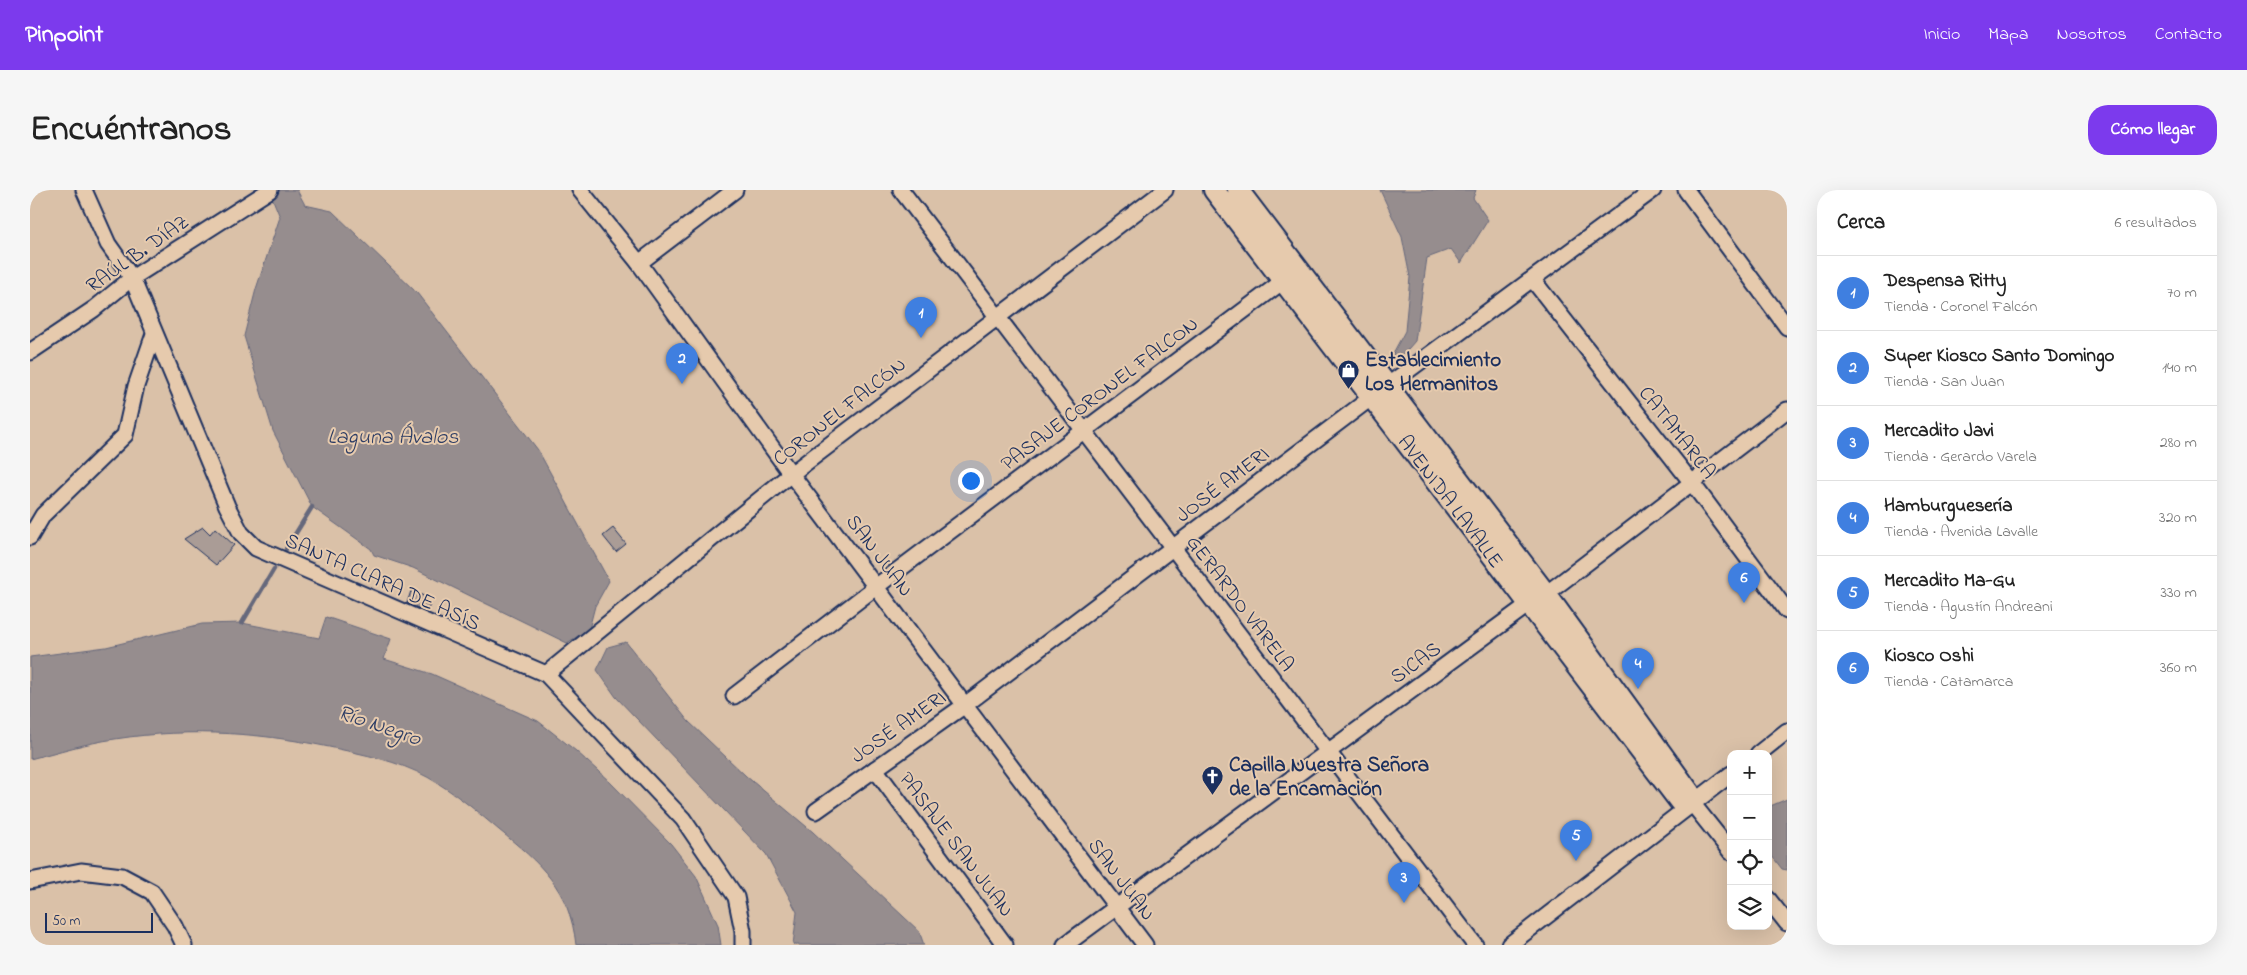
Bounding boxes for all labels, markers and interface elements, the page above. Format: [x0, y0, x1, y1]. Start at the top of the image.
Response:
text: Pinpoint [25, 18, 103, 53]
text: Inicio [1923, 22, 1960, 48]
text: Mapa [1988, 22, 2029, 48]
text: Nosotros [2057, 22, 2127, 48]
text: Contacto [2155, 22, 2222, 48]
text: Encuéntranos [30, 105, 232, 156]
button: Cómo llegar [2088, 105, 2217, 155]
street label: RAÚL B. DÍAZ [81, 208, 196, 301]
text: Cerca [1837, 208, 1885, 238]
text: 6 resultados [2114, 211, 2197, 235]
text: Despensa Ritty [1884, 268, 2006, 295]
text: 1 [1850, 281, 1856, 305]
text: 70 m [2167, 281, 2197, 305]
text: Tienda · Coronel Falcón [1884, 295, 2037, 319]
pin: 1 [905, 297, 937, 338]
street label: PASAJE CORONEL FALCON [995, 310, 1205, 479]
pin: 2 [666, 343, 698, 384]
text: Super Kiosco Santo Domingo [1884, 343, 2114, 370]
place label: Establecimiento Los Hermanitos [1365, 346, 1501, 400]
street label: CORONEL FALCÓN [767, 351, 913, 474]
text: 2 [1849, 356, 1857, 380]
text: 140 m [2162, 356, 2197, 380]
shop icon: Establecimiento Los Hermanitos [1337, 359, 1361, 390]
text: Tienda · San Juan [1884, 370, 2004, 394]
street label: CATAMARCA [1630, 380, 1723, 486]
text: Mercadito Javi [1884, 418, 1994, 445]
water label: Laguna Ávalos [328, 422, 459, 454]
street label: AVENIDA LAVALLE [1389, 429, 1510, 575]
text: 3 [1850, 431, 1856, 455]
text: 280 m [2160, 431, 2197, 455]
street label: JOSÉ AMERI [1170, 440, 1276, 531]
text: Tienda · Gerardo Varela [1884, 445, 2037, 469]
your location [958, 468, 984, 494]
text: Hamburguesería [1884, 493, 2012, 520]
text: 4 [1850, 506, 1856, 530]
text: 320 m [2159, 506, 2197, 530]
street label: SAN JUAN [837, 509, 919, 604]
text: Tienda · Avenida Lavalle [1884, 520, 2038, 544]
street label: SANTA CLARA DE ASÍS [280, 526, 485, 639]
street label: GERARDO VARELA [1178, 530, 1301, 679]
pin: 6 [1728, 562, 1760, 603]
text: Mercadito Ma-Gu [1884, 568, 2015, 595]
text: 5 [1848, 581, 1858, 605]
text: 330 m [2160, 581, 2197, 605]
text: Tienda · Agustín Andreani [1884, 595, 2053, 619]
street label: SICAS [1385, 635, 1448, 692]
text: Kiosco Oshi [1884, 643, 1974, 670]
pin: 4 [1622, 648, 1654, 689]
text: 6 [1849, 656, 1857, 680]
text: 360 m [2160, 656, 2197, 680]
text: Tienda · Catamarca [1884, 670, 2013, 694]
street label: JOSÉ AMERI [845, 684, 953, 772]
water label: Río Negro [333, 698, 426, 756]
map controls [1727, 750, 1772, 930]
button: + [1727, 750, 1772, 795]
place label: Capilla Nuestra Señora de la Encarnación [1229, 751, 1429, 805]
church icon: Capilla Nuestra Señora de la Encarnación [1201, 764, 1225, 795]
street label: PASAJE SAN JUAN [891, 766, 1020, 924]
button: − [1727, 795, 1772, 840]
pin: 5 [1560, 820, 1592, 861]
street label: SAN JUAN [1079, 833, 1161, 928]
button: locate [1727, 840, 1772, 885]
pin: 3 [1388, 862, 1420, 903]
button: layers [1727, 885, 1772, 930]
scale bar [45, 910, 152, 933]
text: 50 m [52, 911, 80, 932]

